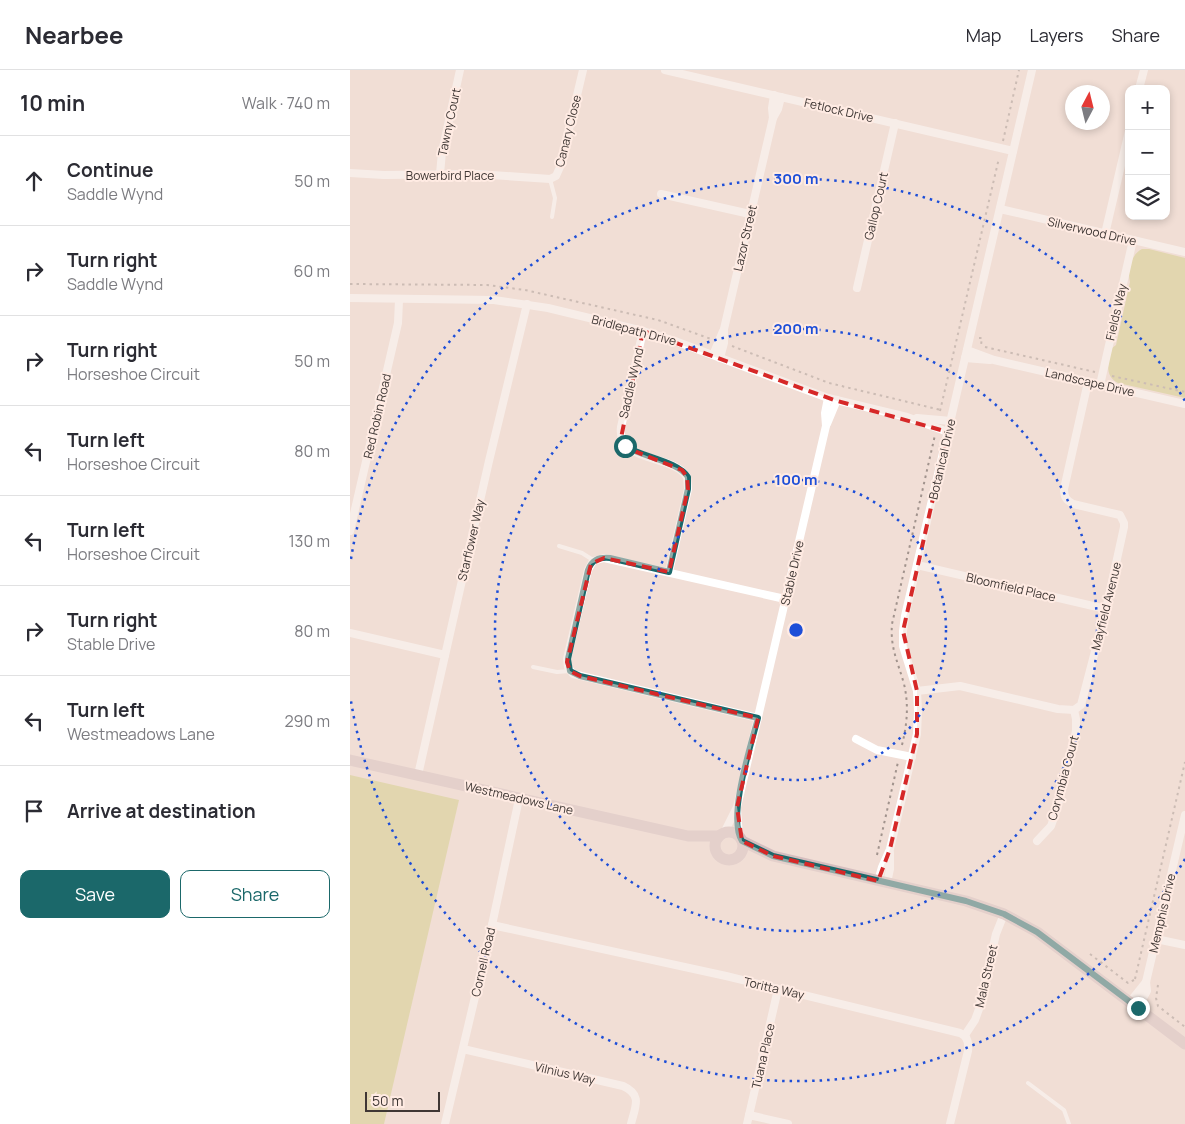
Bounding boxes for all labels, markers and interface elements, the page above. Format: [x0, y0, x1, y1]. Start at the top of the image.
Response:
text: Nearbee [25, 18, 124, 51]
text: Map [966, 23, 1001, 47]
text: Layers [1029, 23, 1083, 47]
text: Share [1111, 23, 1160, 47]
north arrow [1065, 85, 1110, 130]
map controls [1125, 85, 1170, 220]
button: + [1125, 85, 1170, 130]
street label: Tawny Court [433, 86, 465, 158]
text: 10 min [20, 89, 85, 117]
text: Walk · 740 m [242, 92, 330, 114]
street label: Canary Close [551, 93, 585, 169]
street label: Fetlock Drive [803, 94, 875, 126]
button: − [1125, 130, 1170, 175]
text: Continue [67, 157, 153, 183]
icon: ahead [20, 167, 48, 195]
street label: Bowerbird Place [406, 167, 494, 184]
text: 300 m [774, 168, 818, 189]
text: 50 m [294, 170, 330, 192]
street label: Gallop Court [860, 170, 892, 242]
button: layers [1125, 175, 1170, 220]
text: Saddle Wynd [67, 183, 163, 205]
street label: Lazor Street [729, 203, 761, 273]
street label: Silverwood Drive [1046, 212, 1138, 250]
text: Turn right [67, 247, 157, 273]
icon: right [20, 257, 48, 285]
text: 60 m [294, 260, 330, 282]
text: Saddle Wynd [67, 273, 163, 295]
street label: Fields Way [1101, 281, 1131, 342]
street label: Bridlepath Drive [590, 310, 678, 350]
text: 200 m [773, 318, 819, 339]
text: Turn right [67, 337, 157, 363]
street label: Saddle Wynd [615, 346, 647, 420]
icon: right [20, 347, 48, 375]
text: 50 m [294, 350, 330, 372]
text: Horseshoe Circuit [67, 363, 200, 385]
street label: Landscape Drive [1044, 363, 1136, 401]
street label: Red Robin Road [359, 372, 395, 460]
street label: Botanical Drive [924, 417, 960, 501]
text: Turn left [67, 427, 145, 453]
route start [614, 435, 637, 458]
icon: left [20, 437, 48, 465]
text: 80 m [294, 440, 330, 462]
text: Horseshoe Circuit [67, 453, 200, 475]
text: 100 m [775, 469, 817, 490]
street label: Starflower Way [453, 497, 489, 583]
text: Turn left [67, 517, 145, 543]
icon: left [20, 527, 48, 555]
text: 130 m [288, 530, 330, 552]
street label: Stable Drive [776, 539, 808, 607]
text: Horseshoe Circuit [67, 543, 200, 565]
street label: Mayfield Avenue [1087, 560, 1125, 652]
street label: Bloomfield Place [965, 568, 1057, 606]
text: Turn right [67, 607, 157, 633]
icon: right [20, 617, 48, 645]
text: 80 m [294, 620, 330, 642]
centre of rings [787, 621, 805, 639]
text: Stable Drive [67, 633, 155, 655]
text: Turn left [67, 697, 145, 723]
icon: left [20, 707, 48, 735]
text: 290 m [284, 710, 330, 732]
text: Westmeadows Lane [67, 723, 215, 745]
street label: Corymbia Court [1043, 733, 1083, 822]
street label: Westmeadows Lane [463, 777, 575, 819]
icon: arrive [20, 797, 48, 825]
text: Arrive at destination [67, 798, 256, 824]
button: Save [20, 870, 170, 918]
button: Share [180, 870, 330, 918]
street label: Memphis Drive [1145, 872, 1179, 954]
street label: Cornell Road [467, 926, 499, 998]
street label: Mala Street [971, 943, 1002, 1009]
street label: Toritta Way [742, 973, 807, 1003]
route end [1127, 997, 1150, 1020]
street label: Tuana Place [747, 1022, 779, 1090]
street label: Vilnius Way [533, 1058, 598, 1088]
scale bar [365, 1089, 440, 1112]
text: 50 m [372, 1091, 403, 1110]

